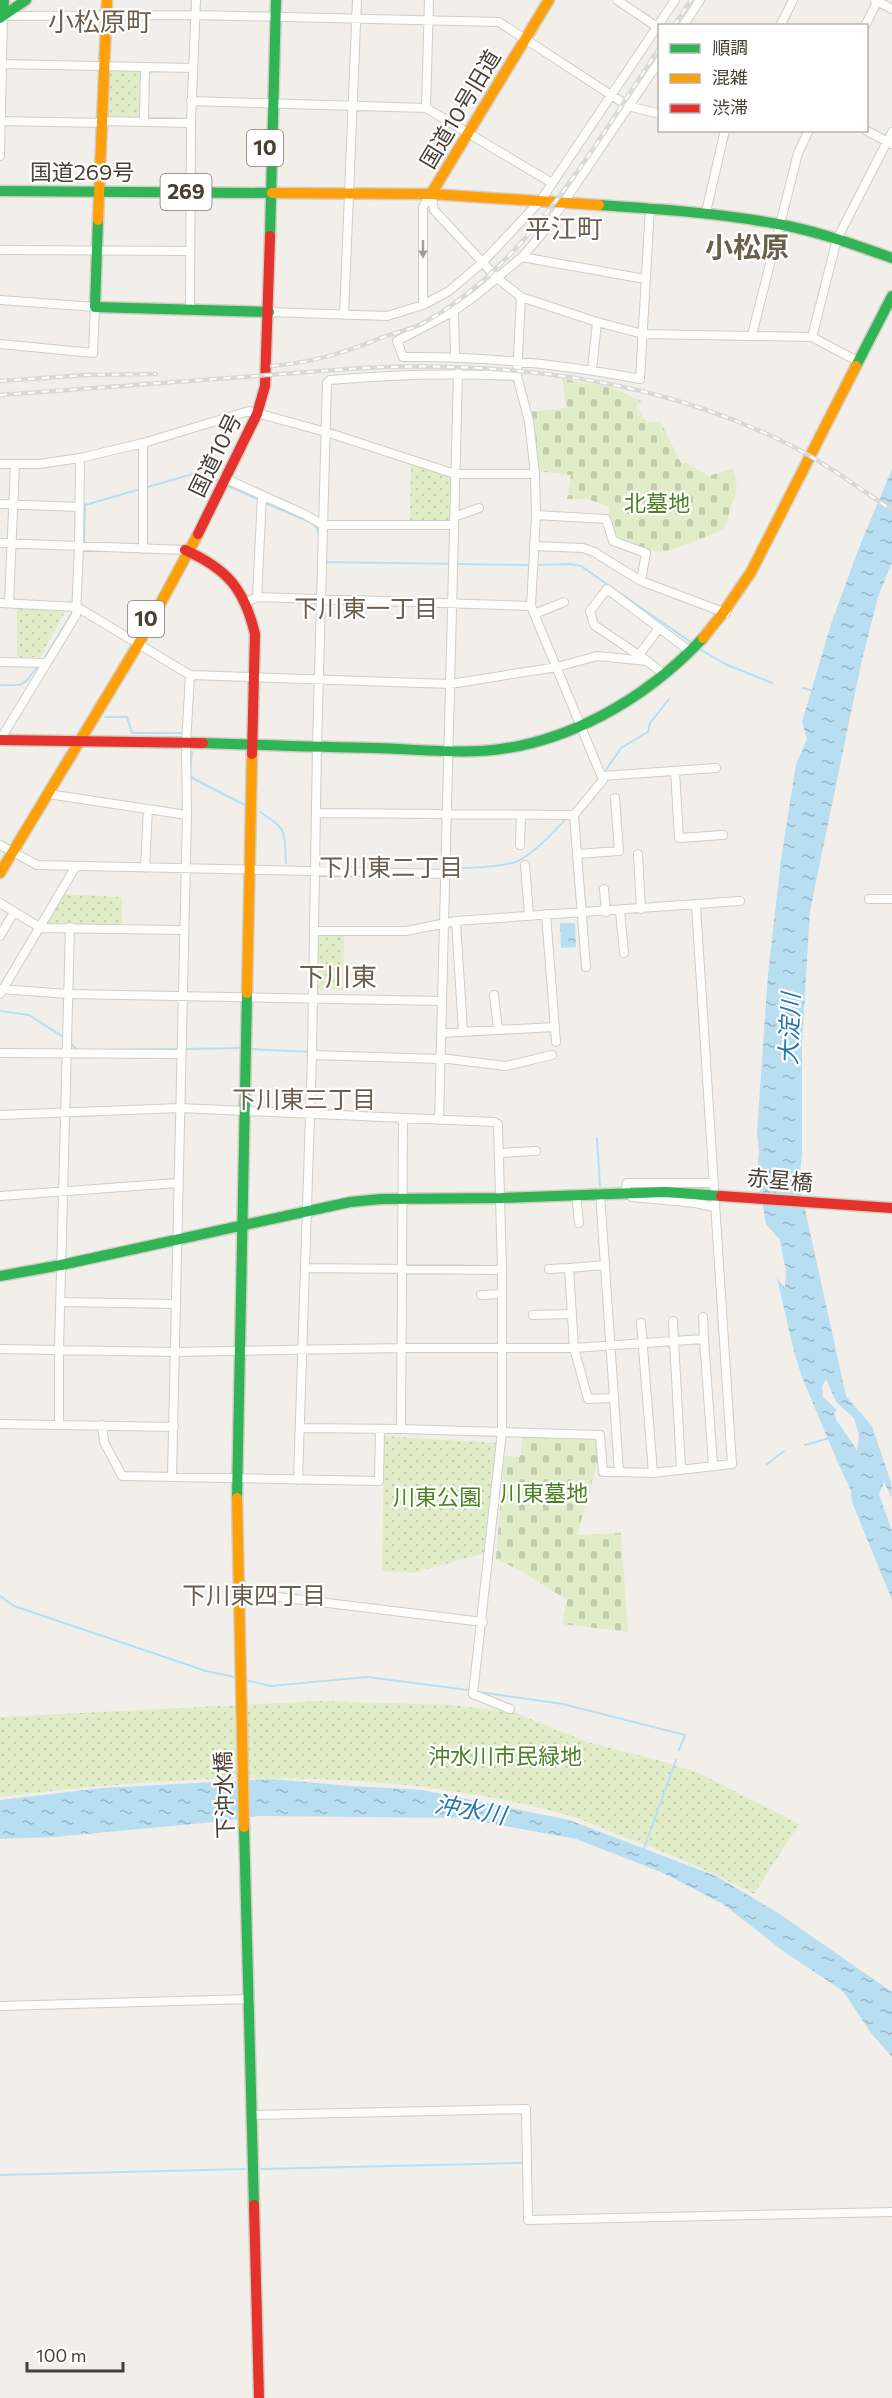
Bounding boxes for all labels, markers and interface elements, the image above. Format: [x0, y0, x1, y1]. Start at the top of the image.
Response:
district label: 小松原町 [48, 5, 152, 36]
legend [658, 24, 868, 132]
text: 順調 [712, 36, 748, 58]
street label: 国道10号旧道 [414, 44, 506, 173]
text: 混雑 [712, 66, 748, 88]
text: 渋滞 [712, 96, 748, 118]
road number: 10 [247, 130, 283, 166]
street label: 国道269号 [30, 158, 134, 185]
road number: 269 [160, 174, 212, 210]
district label: 平江町 [525, 212, 603, 243]
district label: 小松原 [705, 229, 789, 263]
one-way arrow [418, 239, 428, 258]
street label: 国道10号 [183, 409, 246, 501]
park label: 北墓地 [624, 489, 690, 516]
district label: 下川東一丁目 [294, 593, 438, 622]
road number: 10 [128, 601, 164, 637]
district label: 下川東二丁目 [319, 852, 463, 881]
district label: 下川東 [299, 960, 377, 991]
water label: 大淀川 [773, 989, 804, 1065]
district label: 下川東三丁目 [232, 1084, 376, 1113]
street label: 赤星橋 [746, 1163, 814, 1196]
park label: 川東墓地 [500, 1479, 588, 1506]
park label: 川東公園 [393, 1483, 481, 1510]
district label: 下川東四丁目 [182, 1580, 326, 1609]
park label: 沖水川市民緑地 [428, 1742, 582, 1769]
street label: 下沖水橋 [208, 1751, 239, 1839]
water label: 沖水川 [432, 1788, 511, 1830]
scale bar [27, 2335, 123, 2373]
text: 100 m [36, 2344, 86, 2366]

